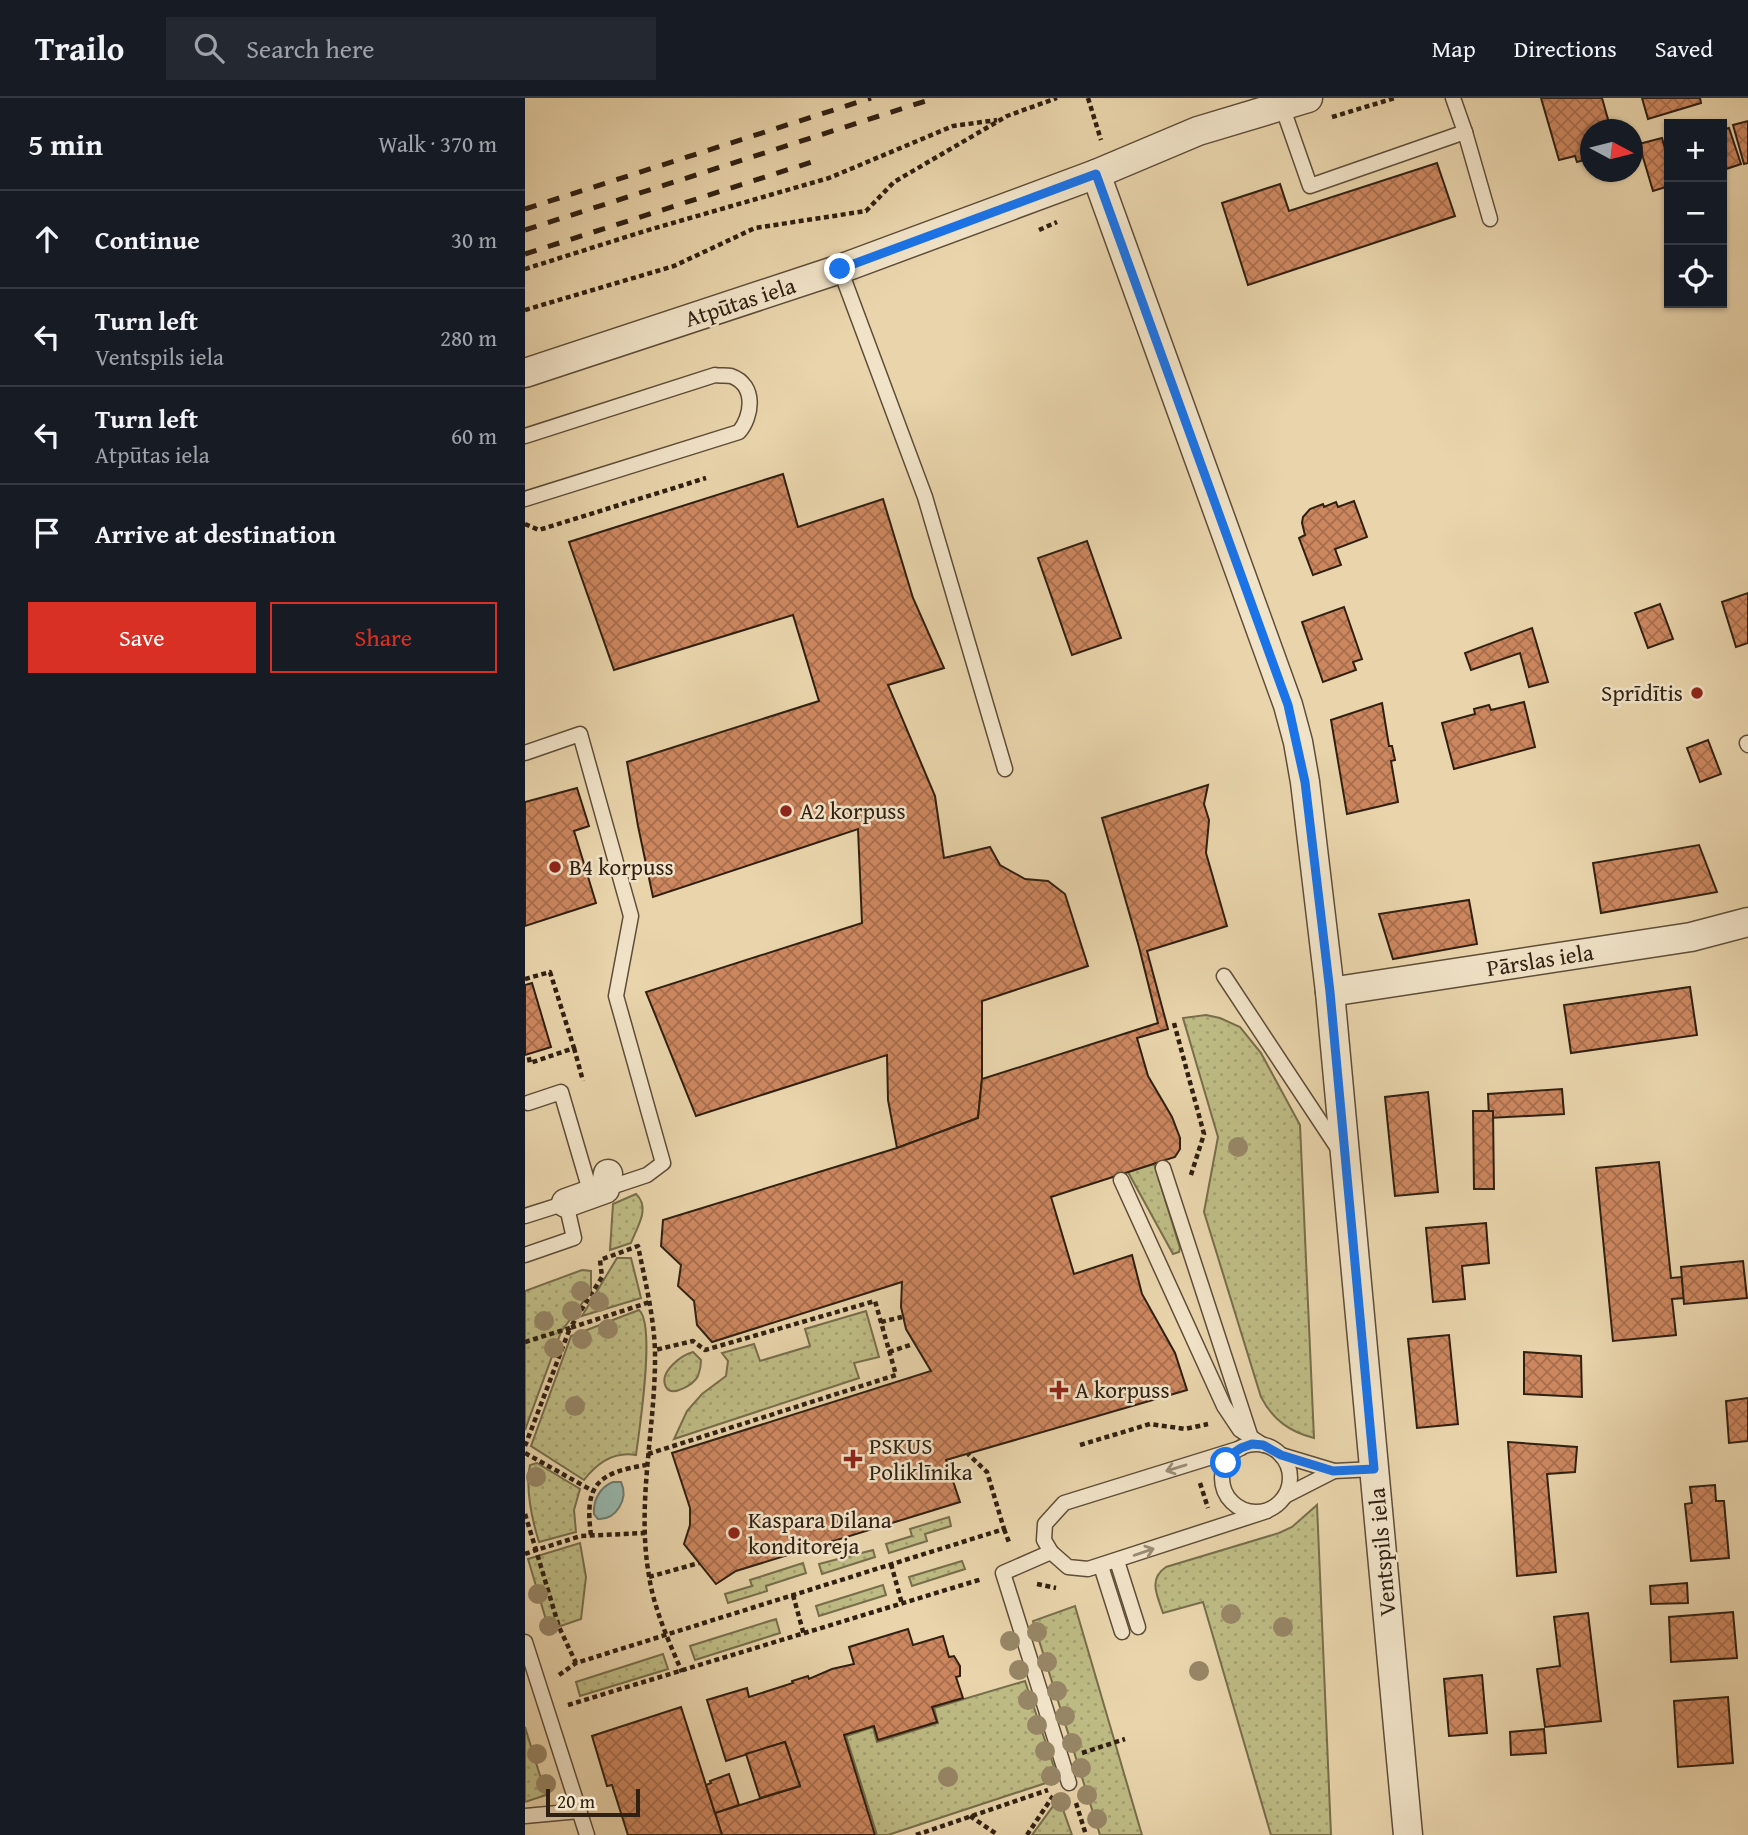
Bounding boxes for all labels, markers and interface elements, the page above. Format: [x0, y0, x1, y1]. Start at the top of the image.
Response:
search box [166, 17, 656, 80]
text: Trailo [35, 24, 124, 72]
icon: search [190, 29, 228, 67]
text: Search here [246, 29, 375, 68]
text: Map [1432, 31, 1476, 66]
text: Directions [1514, 31, 1617, 66]
text: Saved [1655, 31, 1713, 66]
north arrow [1580, 119, 1643, 182]
map controls [1664, 119, 1727, 308]
button: + [1664, 119, 1727, 182]
text: 5 min [28, 122, 103, 166]
text: Walk · 370 m [378, 127, 497, 160]
button: − [1664, 182, 1727, 245]
icon: ahead [28, 220, 66, 258]
text: Continue [95, 220, 200, 259]
text: 30 m [451, 223, 497, 256]
button: locate [1664, 245, 1727, 308]
route end [824, 253, 855, 284]
street label: Atpūtas iela [680, 268, 800, 335]
text: Turn left [95, 301, 198, 340]
icon: left [28, 318, 66, 356]
text: 280 m [440, 321, 497, 354]
text: Ventspils iela [95, 340, 224, 373]
text: Turn left [95, 399, 198, 438]
icon: left [28, 416, 66, 454]
text: 60 m [451, 419, 497, 452]
text: Atpūtas iela [95, 438, 210, 471]
icon: arrive [28, 514, 66, 552]
text: Arrive at destination [95, 514, 336, 553]
button: Save [28, 602, 256, 673]
button: Share [270, 602, 497, 673]
place label: Sprīdītis [1601, 676, 1683, 709]
marker: Sprīdītis [1689, 685, 1705, 701]
place label: A2 korpuss [800, 794, 906, 827]
marker: A2 korpuss [778, 803, 794, 819]
place label: B4 korpuss [569, 850, 674, 883]
marker: B4 korpuss [547, 859, 563, 875]
street label: Pārslas iela [1484, 935, 1596, 984]
place label: A korpuss [1075, 1373, 1170, 1406]
marker: A korpuss [1049, 1380, 1069, 1400]
place label: PSKUS Poliklīnika [869, 1429, 973, 1488]
route start [1210, 1447, 1241, 1478]
marker: PSKUS Poliklīnika [843, 1449, 863, 1469]
one-way arrow [1165, 1462, 1187, 1475]
street label: Ventspils iela [1359, 1486, 1404, 1618]
place label: Kaspara Dilana konditoreja [748, 1503, 892, 1562]
marker: Kaspara Dilana konditoreja [726, 1525, 742, 1541]
one-way arrow [1133, 1545, 1155, 1557]
scale bar [546, 1786, 641, 1818]
text: 20 m [557, 1787, 595, 1815]

